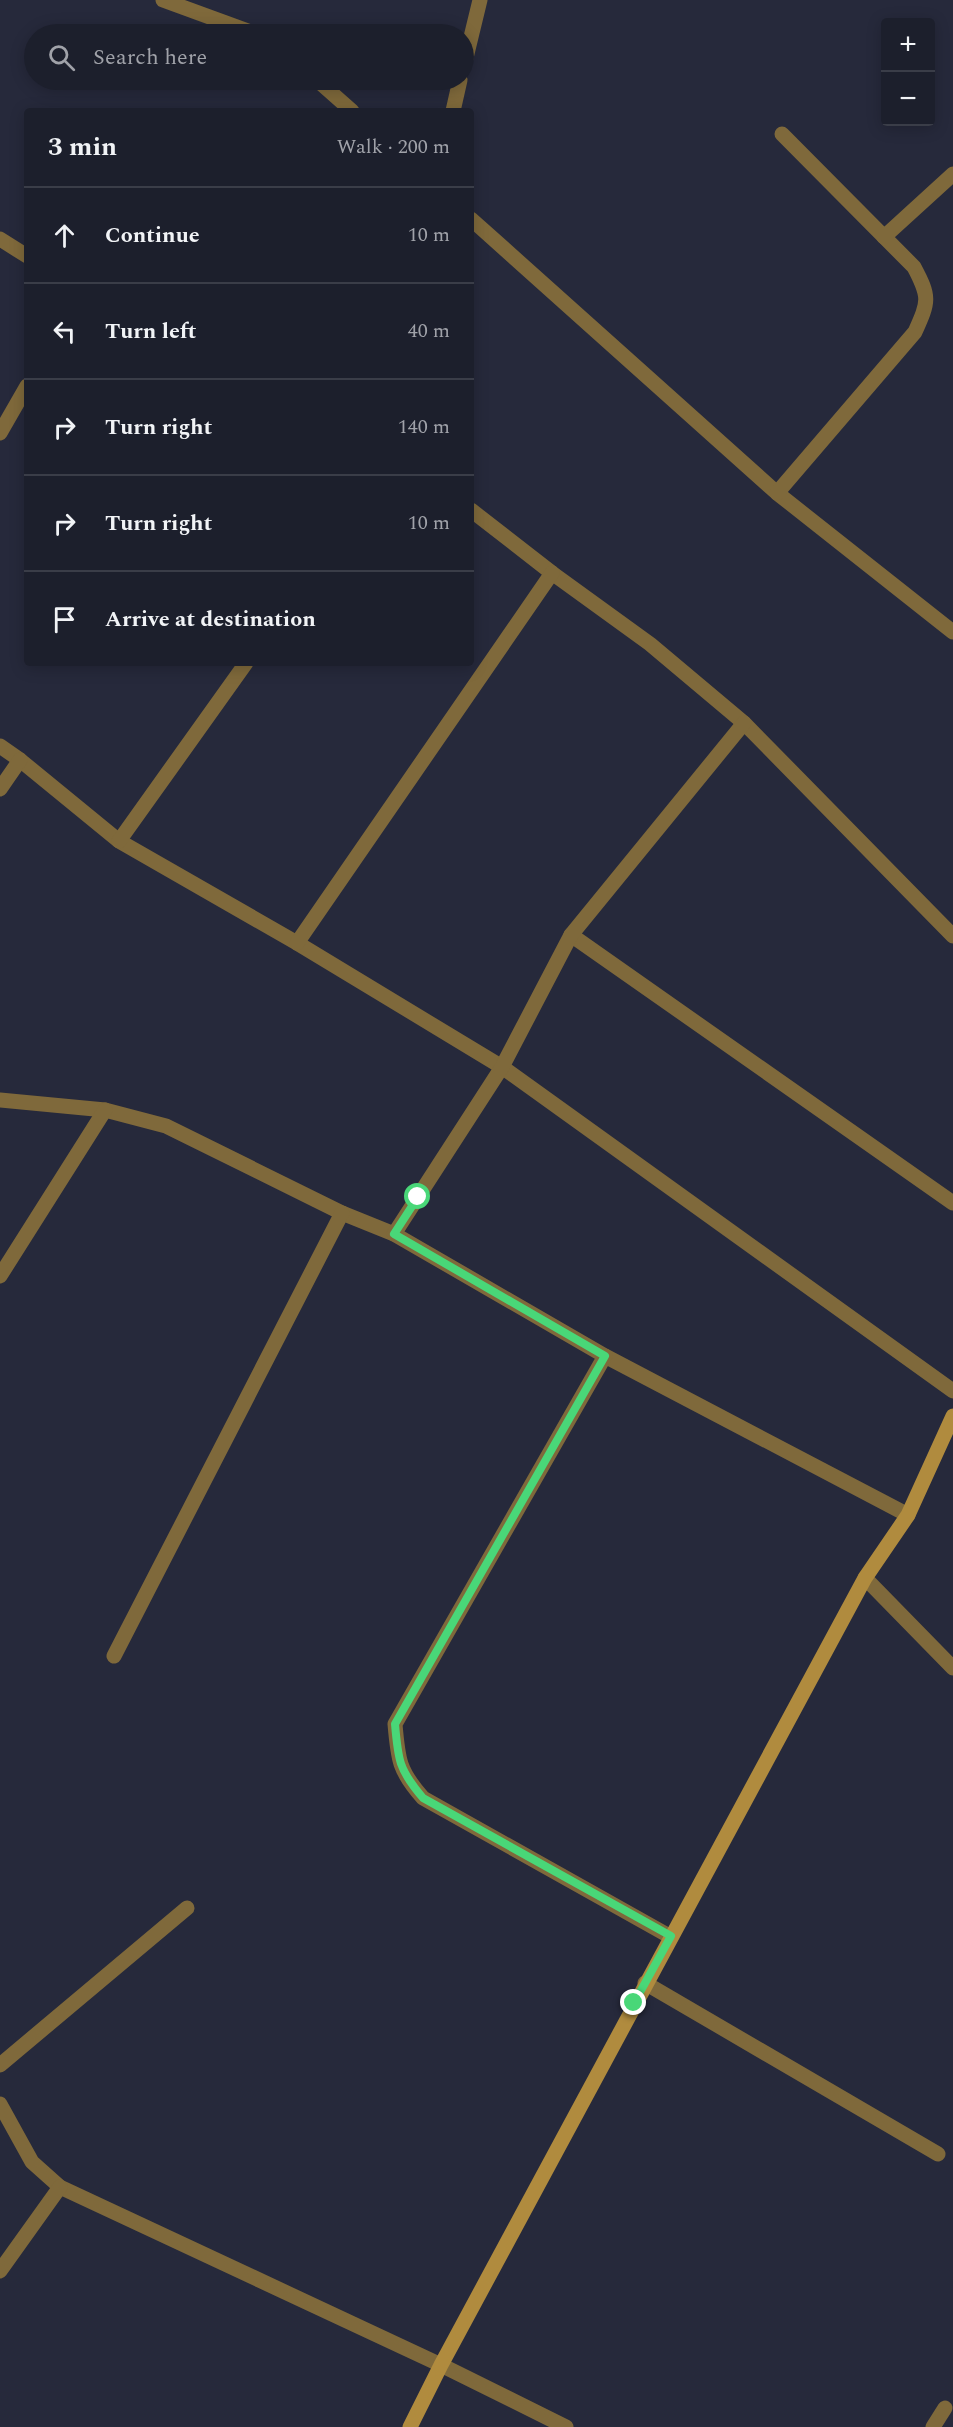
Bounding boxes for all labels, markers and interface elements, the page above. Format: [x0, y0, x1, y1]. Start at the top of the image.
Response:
map controls [881, 18, 935, 126]
button: + [881, 18, 935, 72]
search box [24, 24, 474, 90]
icon: search [45, 41, 78, 74]
text: Search here [93, 41, 207, 74]
button: − [881, 72, 935, 126]
text: 3 min [48, 127, 117, 167]
text: Walk · 200 m [337, 132, 450, 162]
icon: ahead [48, 219, 81, 252]
text: Continue [105, 219, 200, 252]
text: 10 m [408, 220, 450, 250]
icon: left [48, 315, 81, 348]
text: Turn left [105, 315, 197, 348]
text: 40 m [408, 316, 450, 346]
icon: right [48, 411, 81, 444]
text: Turn right [105, 411, 212, 444]
text: 140 m [398, 412, 450, 442]
icon: right [48, 507, 81, 540]
text: Turn right [105, 507, 212, 540]
text: 10 m [408, 508, 450, 538]
icon: arrive [48, 603, 81, 636]
text: Arrive at destination [105, 603, 316, 636]
route start [404, 1183, 430, 1209]
route end [620, 1989, 646, 2015]

